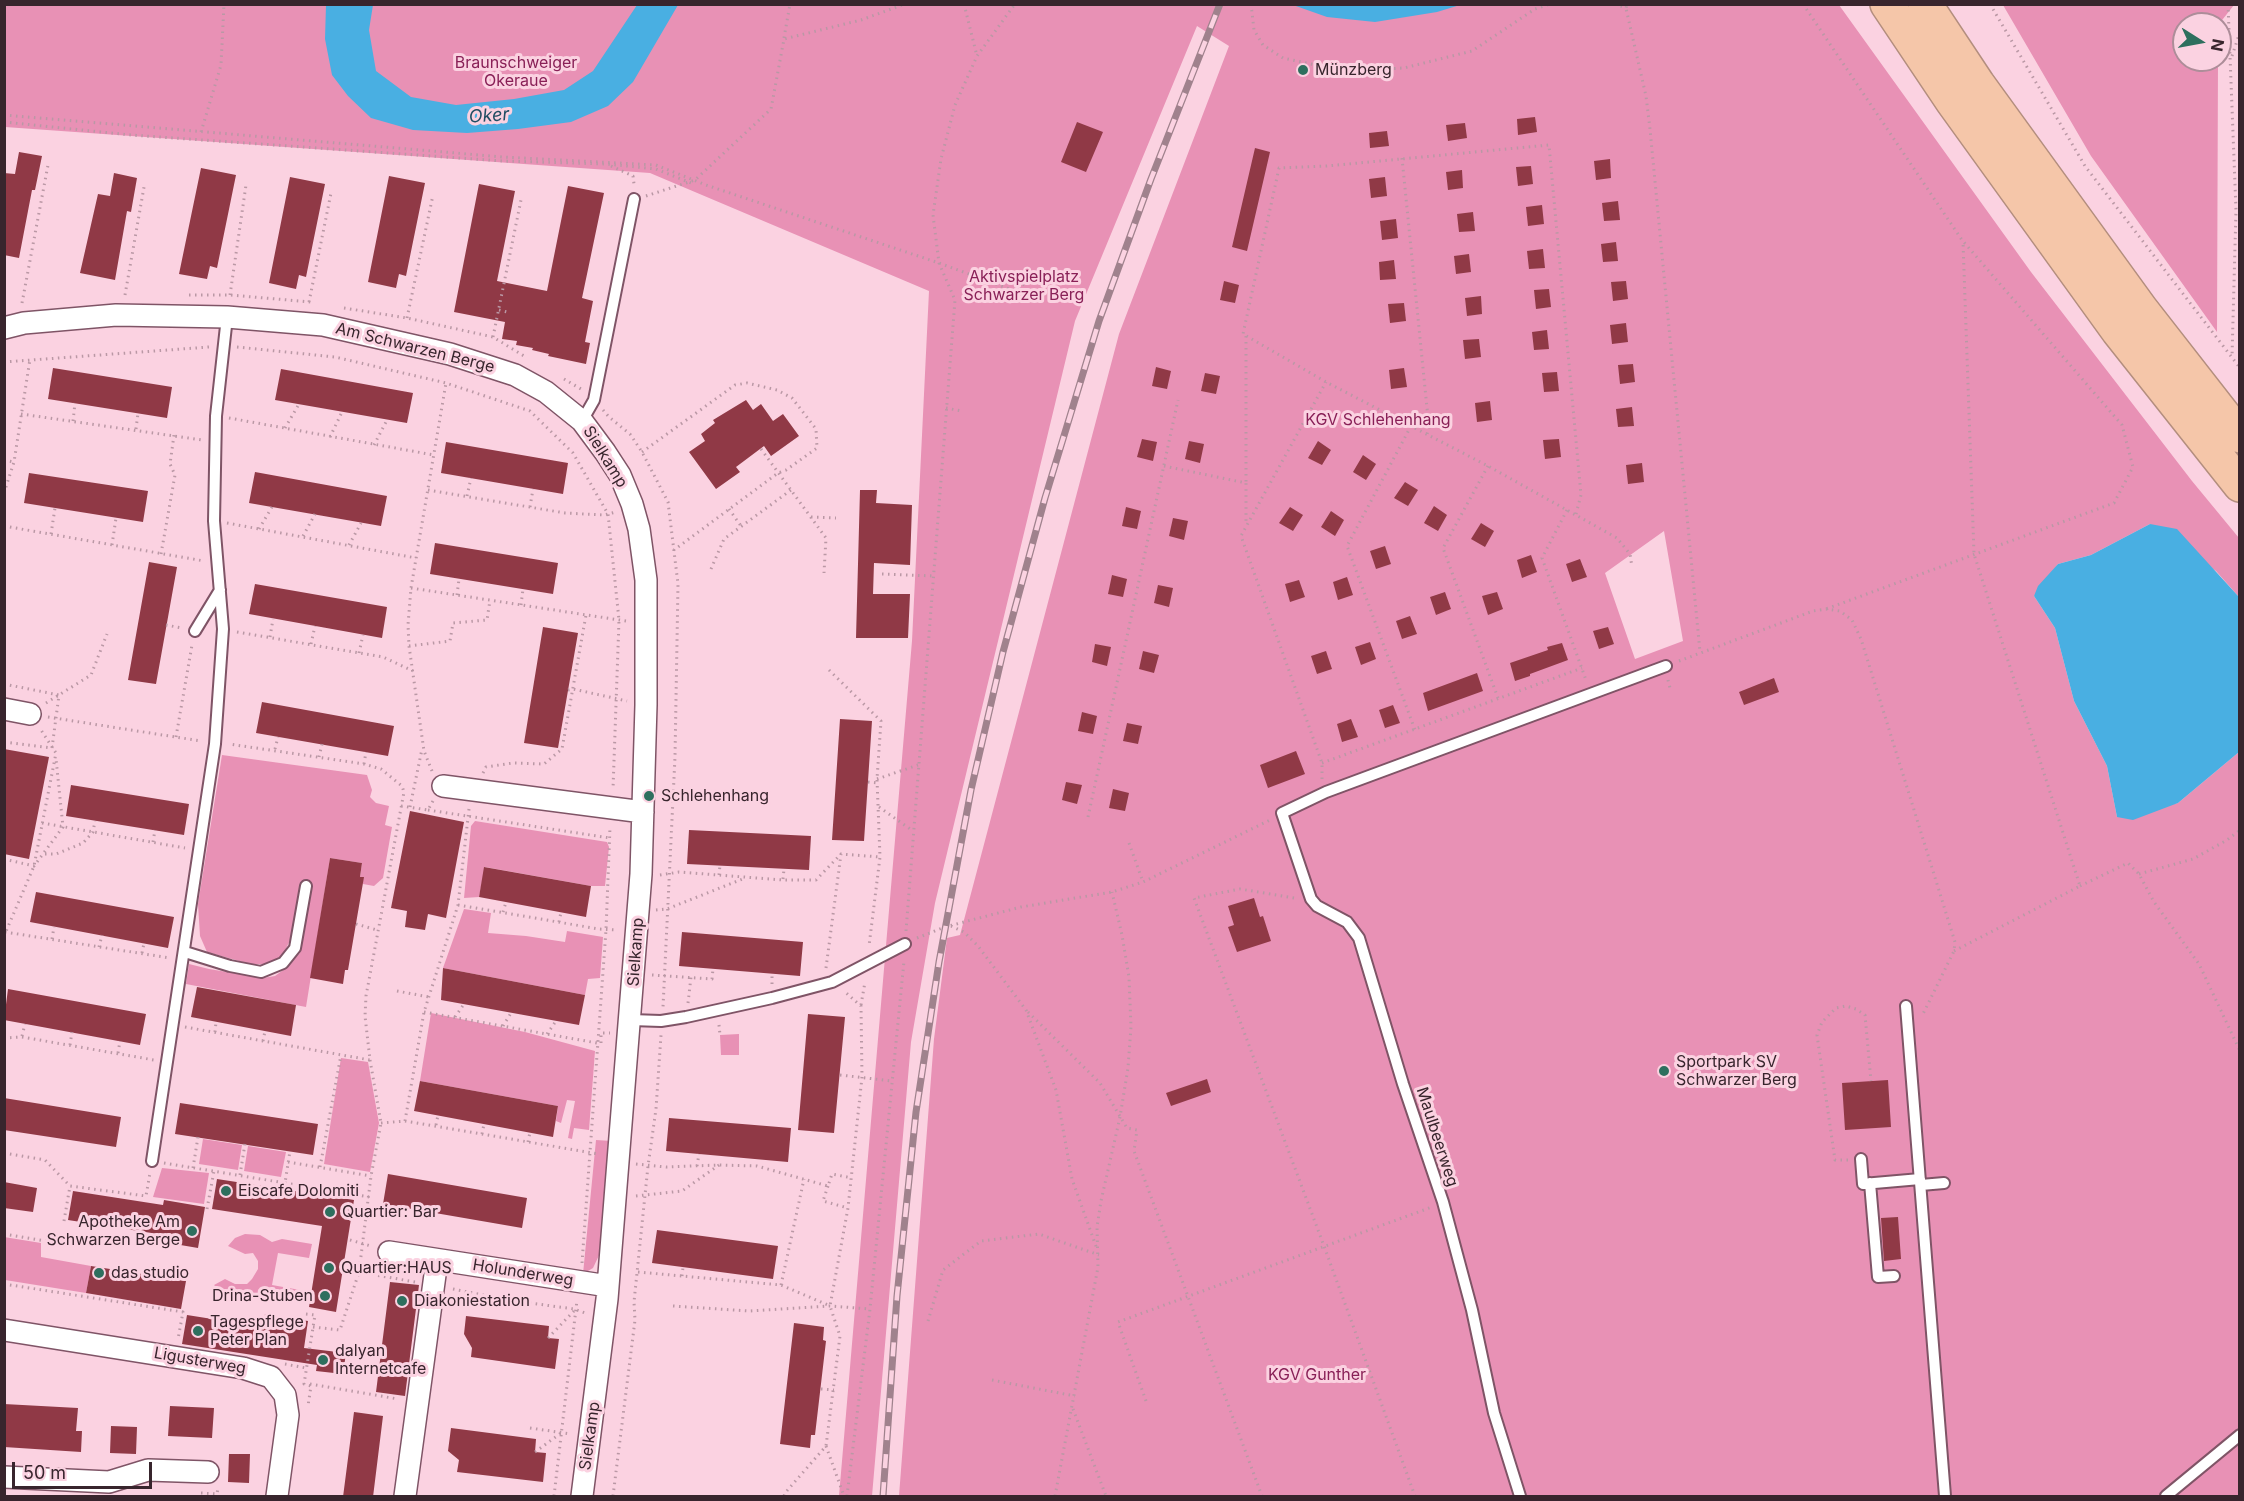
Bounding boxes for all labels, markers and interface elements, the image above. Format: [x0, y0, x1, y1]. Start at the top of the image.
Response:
north arrow [2172, 12, 2232, 72]
text: N [2207, 37, 2229, 53]
park label: Braunschweiger Okeraue [455, 53, 577, 91]
place label: Münzberg [1315, 60, 1392, 80]
marker: Münzberg [1296, 63, 1310, 77]
water label: Oker [468, 104, 510, 128]
park label: Aktivspielplatz Schwarzer Berg [964, 267, 1084, 305]
street label: Am Schwarzen Berge [334, 319, 496, 377]
park label: KGV Schlehenhang [1305, 410, 1451, 430]
street label: Sielkamp [579, 423, 631, 491]
place label: Schlehenhang [661, 786, 769, 806]
marker: Schlehenhang [642, 789, 656, 803]
street label: Sielkamp [624, 917, 648, 987]
place label: Sportpark SV Schwarzer Berg [1676, 1052, 1797, 1090]
marker: Sportpark SV Schwarzer Berg [1657, 1064, 1671, 1078]
street label: Maulbeerweg [1412, 1085, 1462, 1189]
place label: Eiscafe Dolomiti [238, 1181, 359, 1201]
marker: Eiscafe Dolomiti [219, 1184, 233, 1198]
place label: Quartier: Bar [342, 1202, 438, 1222]
marker: Quartier: Bar [323, 1205, 337, 1219]
place label: Apotheke Am Schwarzen Berge [46, 1212, 180, 1250]
marker: Apotheke Am Schwarzen Berge [185, 1224, 199, 1238]
street label: Holunderweg [471, 1256, 575, 1290]
place label: Quartier:HAUS [341, 1258, 452, 1278]
marker: Quartier:HAUS [322, 1261, 336, 1275]
place label: das studio [111, 1263, 189, 1283]
marker: das studio [92, 1266, 106, 1280]
place label: Drina-Stuben [212, 1286, 313, 1306]
marker: Drina-Stuben [318, 1289, 332, 1303]
place label: Diakoniestation [414, 1291, 530, 1311]
marker: Diakoniestation [395, 1294, 409, 1308]
place label: Tagespflege Peter Plan [210, 1312, 304, 1350]
marker: Tagespflege Peter Plan [191, 1324, 205, 1338]
place label: dalyan Internetcafe [335, 1341, 426, 1379]
street label: Ligusterweg [152, 1343, 248, 1379]
marker: dalyan Internetcafe [316, 1353, 330, 1367]
park label: KGV Gunther [1268, 1365, 1366, 1385]
street label: Sielkamp [576, 1401, 604, 1471]
scale bar [15, 1450, 154, 1488]
text: 50 m [23, 1462, 66, 1483]

